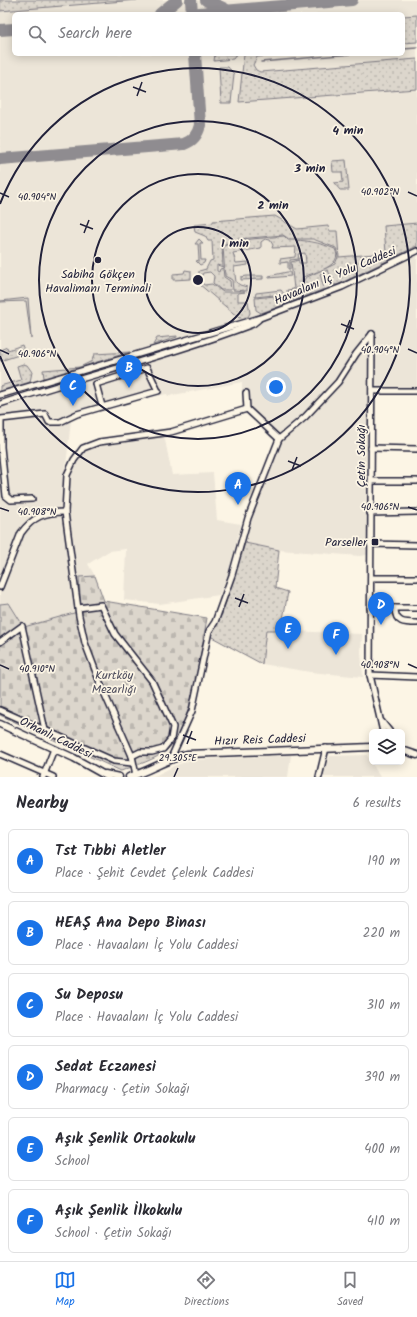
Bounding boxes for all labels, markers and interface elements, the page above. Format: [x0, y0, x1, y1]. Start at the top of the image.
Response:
search box [12, 12, 405, 56]
text: Search here [58, 22, 132, 46]
icon: search [26, 23, 48, 45]
text: 4 min [333, 121, 364, 140]
text: 3 min [294, 159, 326, 178]
text: 40.902°N [361, 184, 400, 200]
text: 40.904°N [18, 189, 56, 205]
text: 2 min [257, 196, 289, 215]
text: 1 min [221, 234, 249, 253]
street label: Havaalanı İç Yolu Caddesi [271, 241, 400, 310]
marker: Sabiha Gökçen Havalimanı Terminali [93, 255, 103, 265]
place label: Sabiha Gökçen Havalimanı Terminali [45, 265, 152, 298]
centre of rings [191, 273, 205, 287]
text: 40.904°N [361, 342, 399, 358]
text: 40.906°N [18, 346, 56, 362]
pin: B [116, 355, 142, 388]
pin: C [60, 373, 86, 406]
your location [266, 377, 286, 397]
street label: Çetin Sokağı [352, 424, 371, 488]
pin: A [225, 472, 251, 505]
text: 40.906°N [361, 499, 399, 515]
text: 40.908°N [18, 504, 57, 520]
place label: Parseller [325, 533, 368, 552]
marker: Parseller [370, 537, 380, 547]
pin: D [368, 592, 394, 625]
pin: E [275, 616, 301, 649]
pin: F [323, 622, 349, 655]
text: 40.908°N [361, 657, 400, 673]
text: 40.910°N [19, 661, 55, 677]
park label: Kurtköy Mezarlığı [92, 666, 136, 699]
street label: Orhanlı Caddesi [16, 712, 97, 764]
street label: Hızır Reis Caddesi [214, 729, 307, 751]
map controls [369, 729, 405, 765]
button: layers [369, 729, 405, 765]
text: 29.305°E [159, 750, 198, 766]
text: Nearby [16, 790, 68, 817]
text: 6 results [353, 793, 401, 814]
text: Tst Tıbbi Aletler [55, 839, 166, 863]
text: A [26, 851, 34, 872]
text: 190 m [368, 851, 400, 872]
text: Place · Şehit Cevdet Çelenk Caddesi [55, 863, 254, 884]
text: HEAŞ Ana Depo Binası [55, 911, 206, 935]
text: B [26, 923, 34, 944]
text: 220 m [363, 923, 400, 944]
text: Place · Havaalanı İç Yolu Caddesi [55, 935, 238, 956]
text: Su Deposu [55, 983, 123, 1007]
text: C [26, 995, 34, 1016]
text: 310 m [366, 995, 400, 1016]
text: Place · Havaalanı İç Yolu Caddesi [55, 1007, 238, 1028]
text: Sedat Eczanesi [55, 1055, 156, 1079]
text: D [26, 1067, 34, 1088]
text: 390 m [364, 1067, 400, 1088]
text: Pharmacy · Çetin Sokağı [55, 1079, 190, 1100]
text: Aşık Şenlik Ortaokulu [55, 1127, 195, 1151]
text: E [26, 1139, 34, 1160]
text: 400 m [364, 1139, 400, 1160]
text: School [55, 1151, 90, 1172]
text: Aşık Şenlik İlkokulu [55, 1199, 182, 1223]
text: F [26, 1211, 34, 1232]
text: 410 m [367, 1211, 400, 1232]
text: School · Çetin Sokağı [55, 1223, 172, 1244]
tab: Map [54, 1269, 76, 1311]
tab: Directions [184, 1269, 229, 1311]
tab: Saved [337, 1269, 363, 1311]

